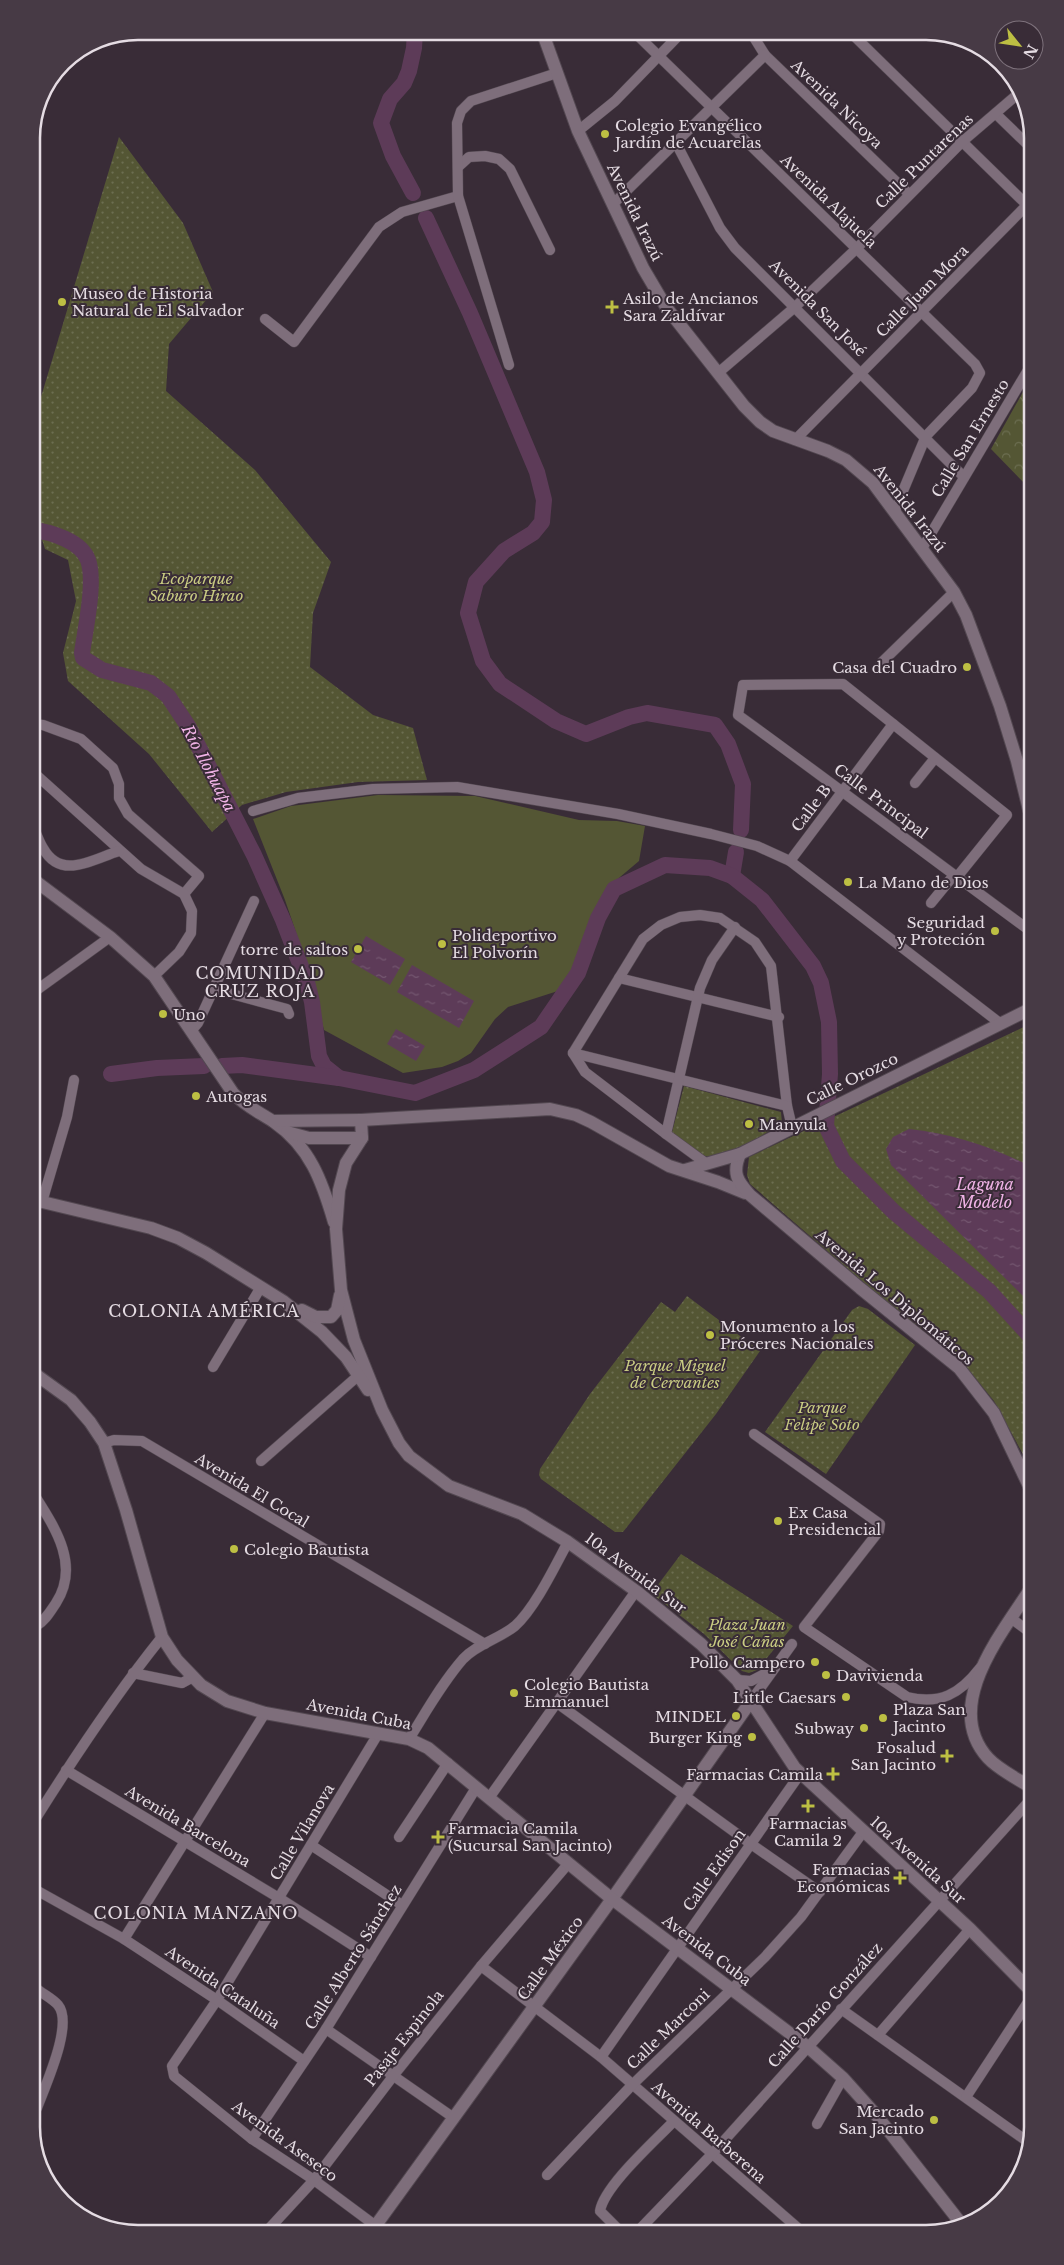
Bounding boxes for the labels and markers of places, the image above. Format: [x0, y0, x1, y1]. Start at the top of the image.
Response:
place label: Colegio Evangélico Jardín de Acuarelas [613, 116, 762, 152]
marker: Colegio Evangélico Jardín de Acuarelas [599, 128, 611, 140]
place label: Museo de Historia Natural de El Salvador [72, 284, 245, 320]
place label: Asilo de Ancianos Sara Zaldívar [622, 289, 758, 325]
marker: Museo de Historia Natural de El Salvador [56, 296, 68, 308]
marker: Asilo de Ancianos Sara Zaldívar [605, 300, 619, 314]
place label: Casa del Cuadro [832, 658, 957, 677]
marker: Casa del Cuadro [961, 661, 973, 673]
place label: La Mano de Dios [858, 873, 989, 892]
marker: La Mano de Dios [842, 876, 854, 888]
place label: Seguridad y Proteción [897, 913, 985, 949]
marker: Seguridad y Proteción [989, 925, 1001, 937]
place label: Polideportivo El Polvorín [452, 926, 557, 962]
marker: Polideportivo El Polvorín [436, 938, 448, 950]
place label: torre de saltos [240, 940, 348, 959]
marker: torre de saltos [352, 943, 364, 955]
place label: Uno [173, 1005, 206, 1024]
marker: Uno [157, 1008, 169, 1020]
place label: Autogas [205, 1087, 267, 1106]
marker: Autogas [190, 1090, 202, 1102]
place label: Manyula [759, 1115, 827, 1134]
marker: Manyula [743, 1118, 755, 1130]
place label: Monumento a los Próceres Nacionales [720, 1317, 874, 1353]
marker: Monumento a los Próceres Nacionales [704, 1329, 716, 1341]
place label: Ex Casa Presidencial [788, 1503, 881, 1539]
marker: Ex Casa Presidencial [772, 1515, 784, 1527]
place label: Colegio Bautista [244, 1540, 370, 1559]
marker: Colegio Bautista [228, 1543, 240, 1555]
place label: Pollo Campero [689, 1653, 805, 1672]
marker: Pollo Campero [809, 1656, 821, 1668]
place label: Davivienda [836, 1666, 924, 1685]
marker: Davivienda [820, 1669, 832, 1681]
place label: Colegio Bautista Emmanuel [524, 1675, 650, 1711]
marker: Colegio Bautista Emmanuel [508, 1687, 520, 1699]
place label: Little Caesars [733, 1688, 836, 1707]
marker: Little Caesars [840, 1691, 852, 1703]
place label: Plaza San Jacinto [891, 1700, 966, 1736]
place label: MINDEL [655, 1707, 726, 1726]
marker: MINDEL [730, 1710, 742, 1722]
marker: Plaza San Jacinto [877, 1712, 889, 1724]
place label: Subway [795, 1719, 854, 1738]
marker: Subway [858, 1722, 870, 1734]
place label: Burger King [649, 1728, 743, 1747]
marker: Burger King [746, 1731, 758, 1743]
place label: Fosalud San Jacinto [851, 1738, 936, 1774]
marker: Fosalud San Jacinto [940, 1749, 954, 1763]
place label: Farmacias Camila [686, 1765, 824, 1784]
marker: Farmacias Camila [827, 1768, 839, 1780]
marker: Farmacias Camila 2 [802, 1800, 814, 1812]
place label: Farmacias Camila 2 [769, 1814, 847, 1850]
place label: Farmacia Camila (Sucursal San Jacinto) [448, 1819, 612, 1855]
marker: Farmacia Camila (Sucursal San Jacinto) [432, 1831, 444, 1843]
place label: Farmacias Económicas [797, 1860, 890, 1896]
marker: Farmacias Económicas [894, 1872, 906, 1884]
place label: Mercado San Jacinto [839, 2102, 924, 2138]
marker: Mercado San Jacinto [928, 2114, 940, 2126]

